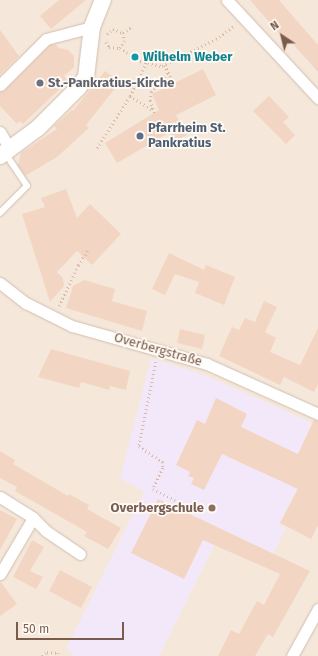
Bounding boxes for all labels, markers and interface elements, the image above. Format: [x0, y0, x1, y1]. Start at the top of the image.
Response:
north arrow [262, 16, 302, 56]
text: N [268, 18, 282, 33]
place label: Wilhelm Weber [143, 49, 232, 65]
marker: Wilhelm Weber [130, 52, 140, 62]
place label: St.-Pankratius-Kirche [48, 75, 174, 91]
marker: St.-Pankratius-Kirche [35, 78, 45, 88]
place label: Pfarrheim St. Pankratius [148, 121, 226, 152]
marker: Pfarrheim St. Pankratius [135, 131, 145, 141]
street label: Overbergstraße [112, 330, 204, 370]
place label: Overbergschule [111, 500, 204, 516]
marker: Overbergschule [207, 503, 217, 513]
scale bar [18, 614, 126, 640]
text: 50 m [23, 622, 49, 636]

